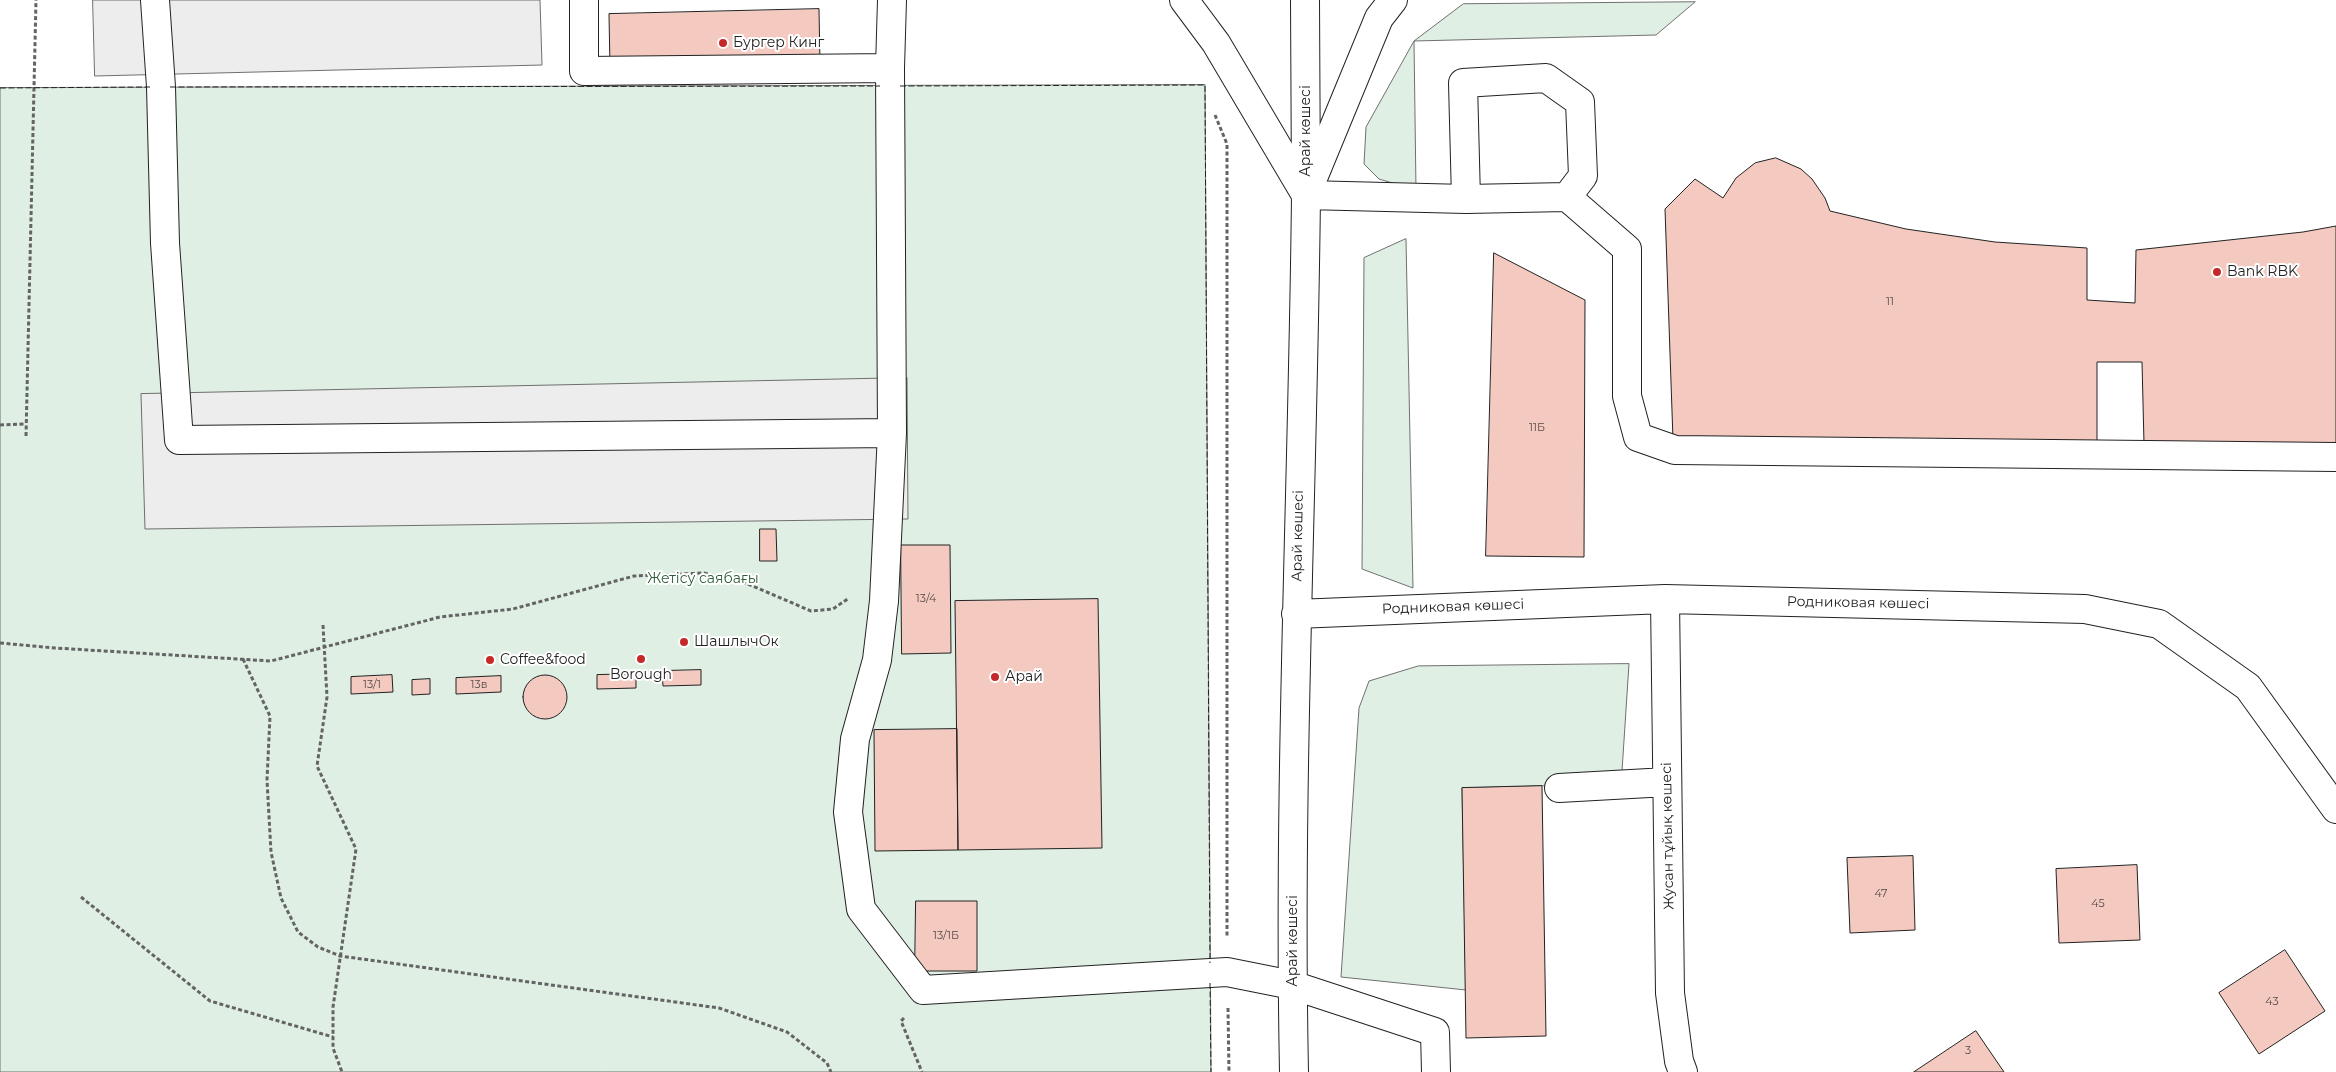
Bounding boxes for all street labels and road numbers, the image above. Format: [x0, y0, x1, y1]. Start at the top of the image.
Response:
street label: Арай көшесі [1298, 85, 1314, 177]
street label: Арай көшесі [1289, 490, 1307, 582]
street label: Родниковая көшесі [1787, 593, 1929, 613]
street label: Родниковая көшесі [1381, 596, 1525, 618]
street label: Жусан тұйық көшесі [1658, 762, 1678, 910]
street label: Арай көшесі [1285, 895, 1301, 987]

